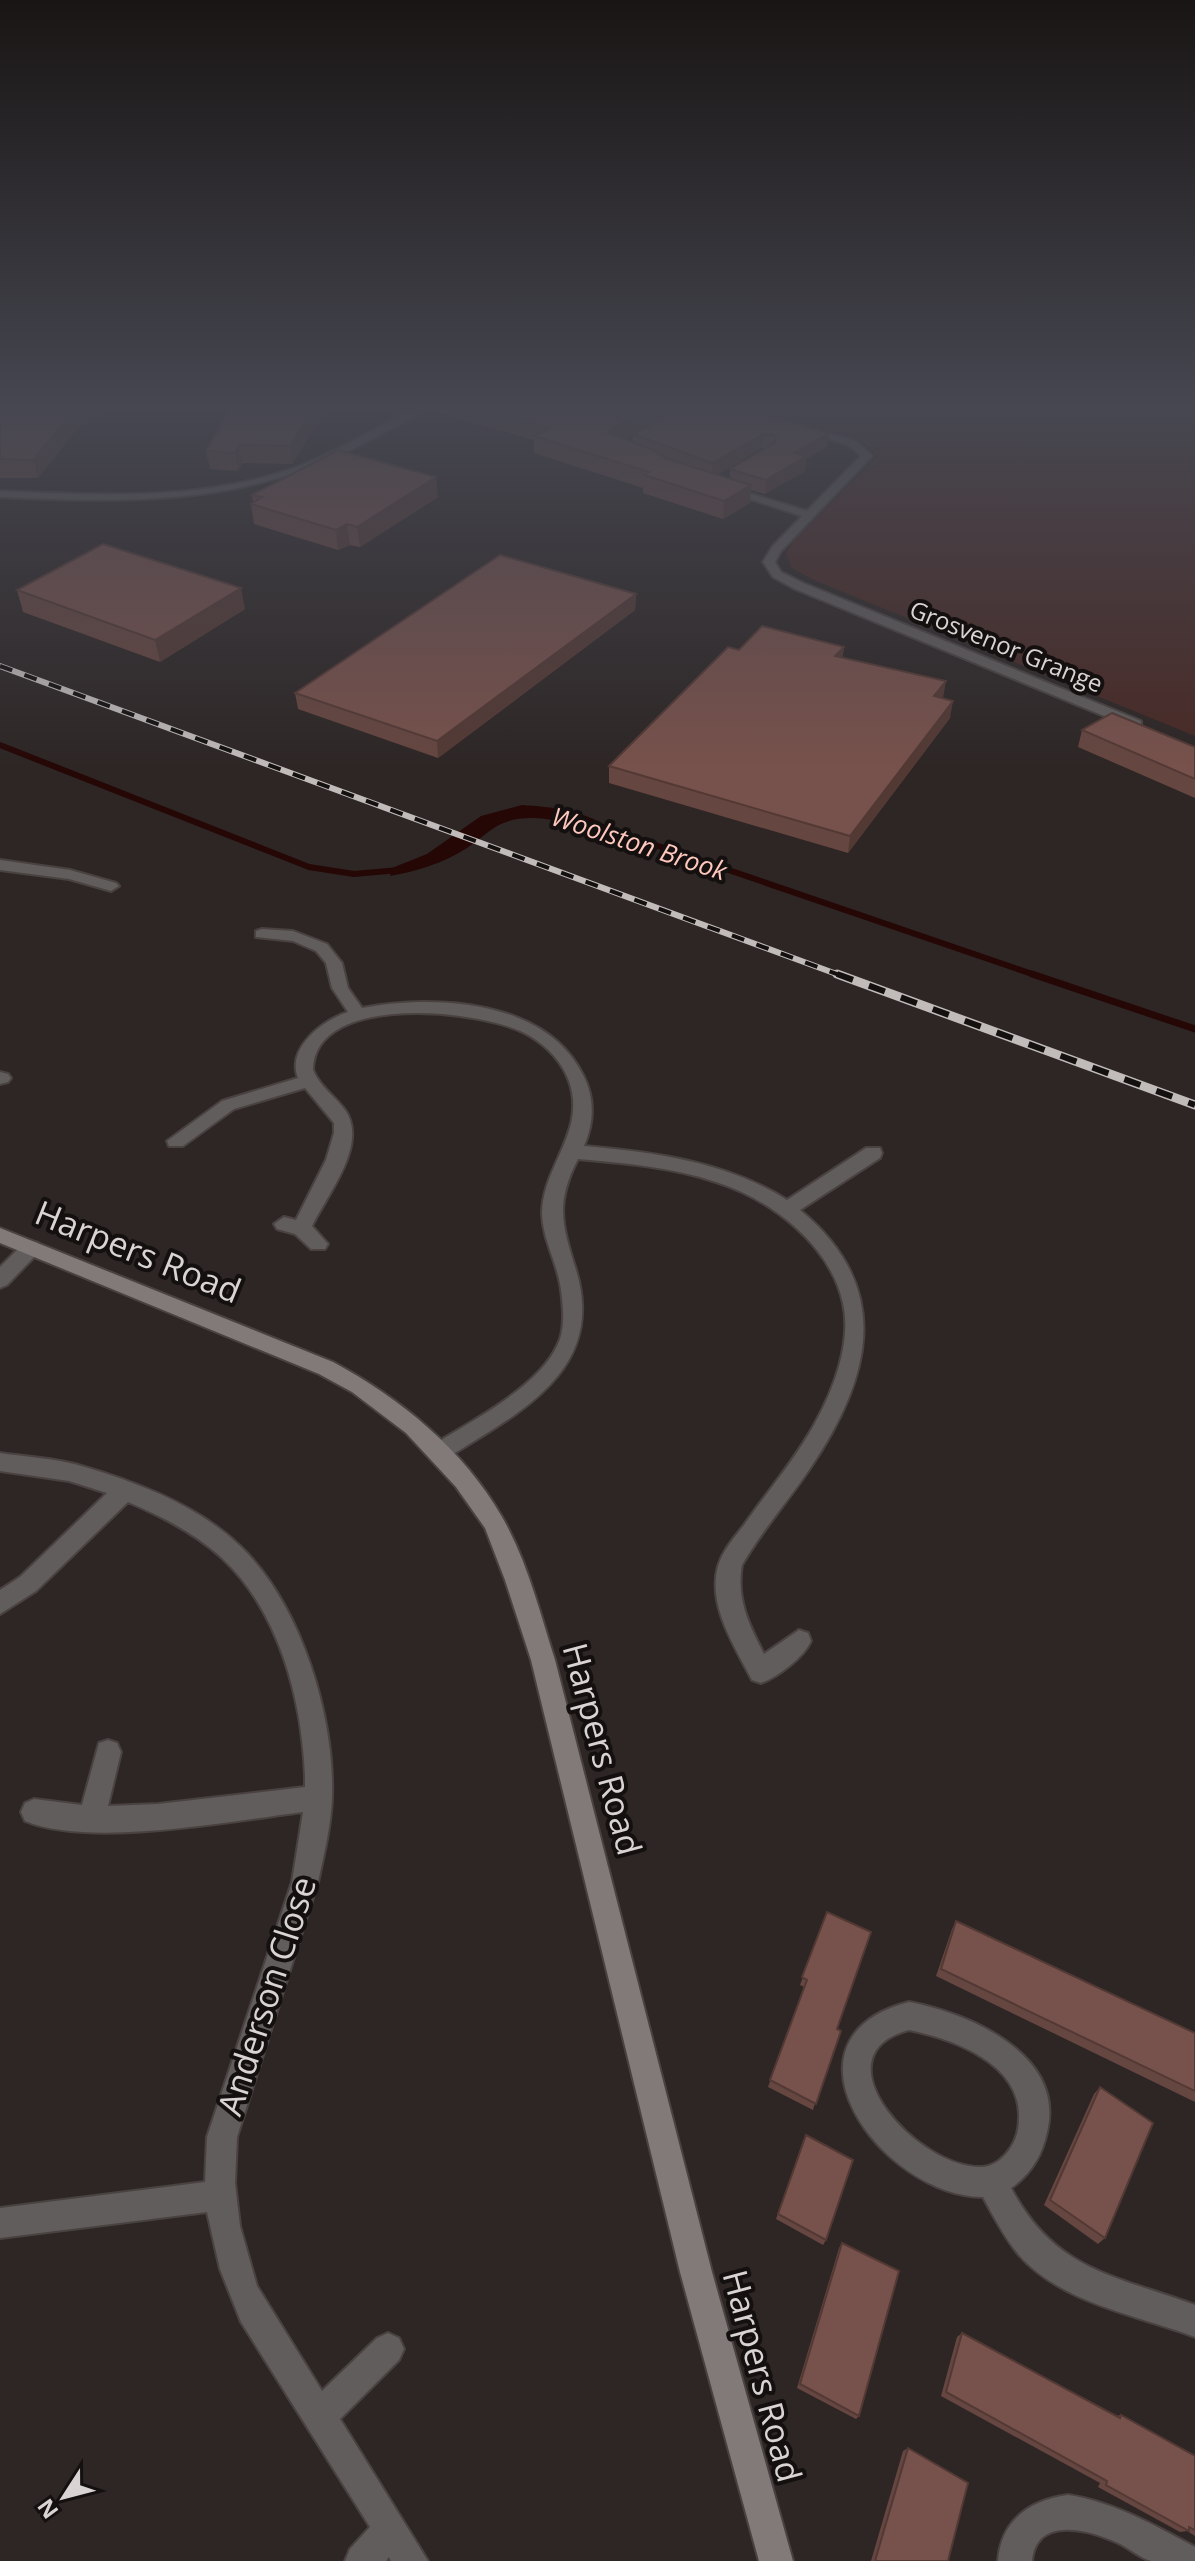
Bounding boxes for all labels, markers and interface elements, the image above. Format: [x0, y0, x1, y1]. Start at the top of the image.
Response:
street label: Grosvenor Grange [905, 592, 1108, 699]
water label: Woolston Brook [547, 798, 733, 889]
street label: Harpers Road [29, 1189, 248, 1313]
street label: Harpers Road [553, 1638, 653, 1860]
street label: Anderson Close [206, 1871, 326, 2121]
street label: Harpers Road [713, 2265, 813, 2487]
north arrow [24, 2457, 104, 2537]
text: N [30, 2493, 64, 2525]

